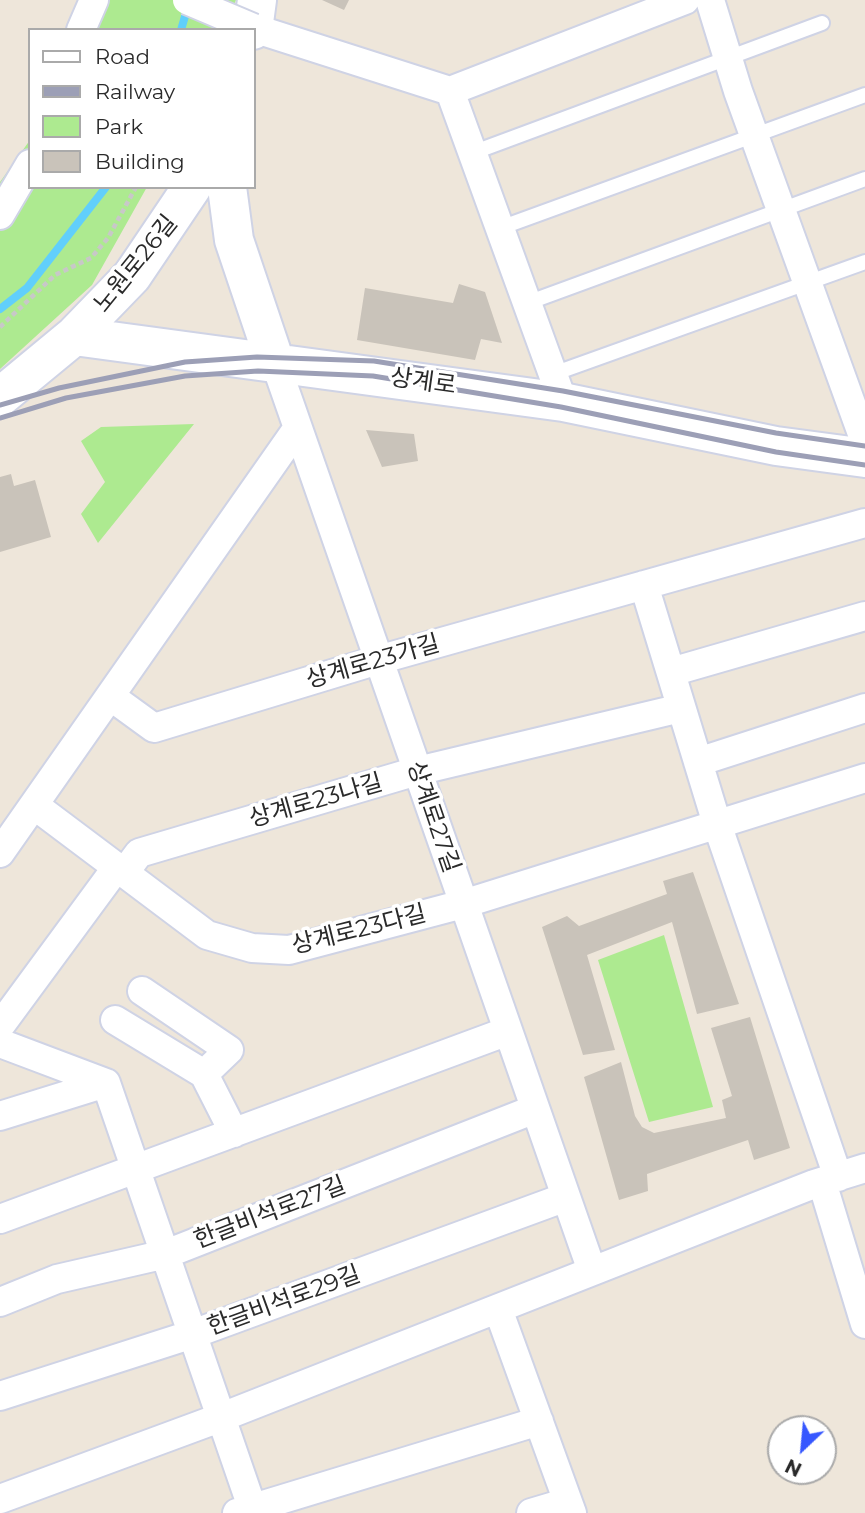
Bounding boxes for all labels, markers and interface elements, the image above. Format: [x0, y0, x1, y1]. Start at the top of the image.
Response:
legend [28, 28, 256, 189]
text: Road [95, 44, 150, 69]
text: Railway [95, 79, 175, 104]
text: Park [95, 114, 143, 139]
text: Building [95, 149, 185, 174]
street label: 노원로26길 [88, 210, 184, 318]
street label: 상계로 [388, 363, 458, 401]
street label: 상계로23가길 [303, 629, 443, 695]
street label: 상계로27길 [400, 757, 466, 877]
street label: 상계로23나길 [246, 768, 386, 834]
street label: 상계로23다길 [289, 899, 429, 961]
street label: 한글비석로27길 [190, 1171, 350, 1255]
street label: 한글비석로29길 [204, 1260, 364, 1342]
north arrow [767, 1415, 837, 1485]
text: N [782, 1454, 805, 1481]

